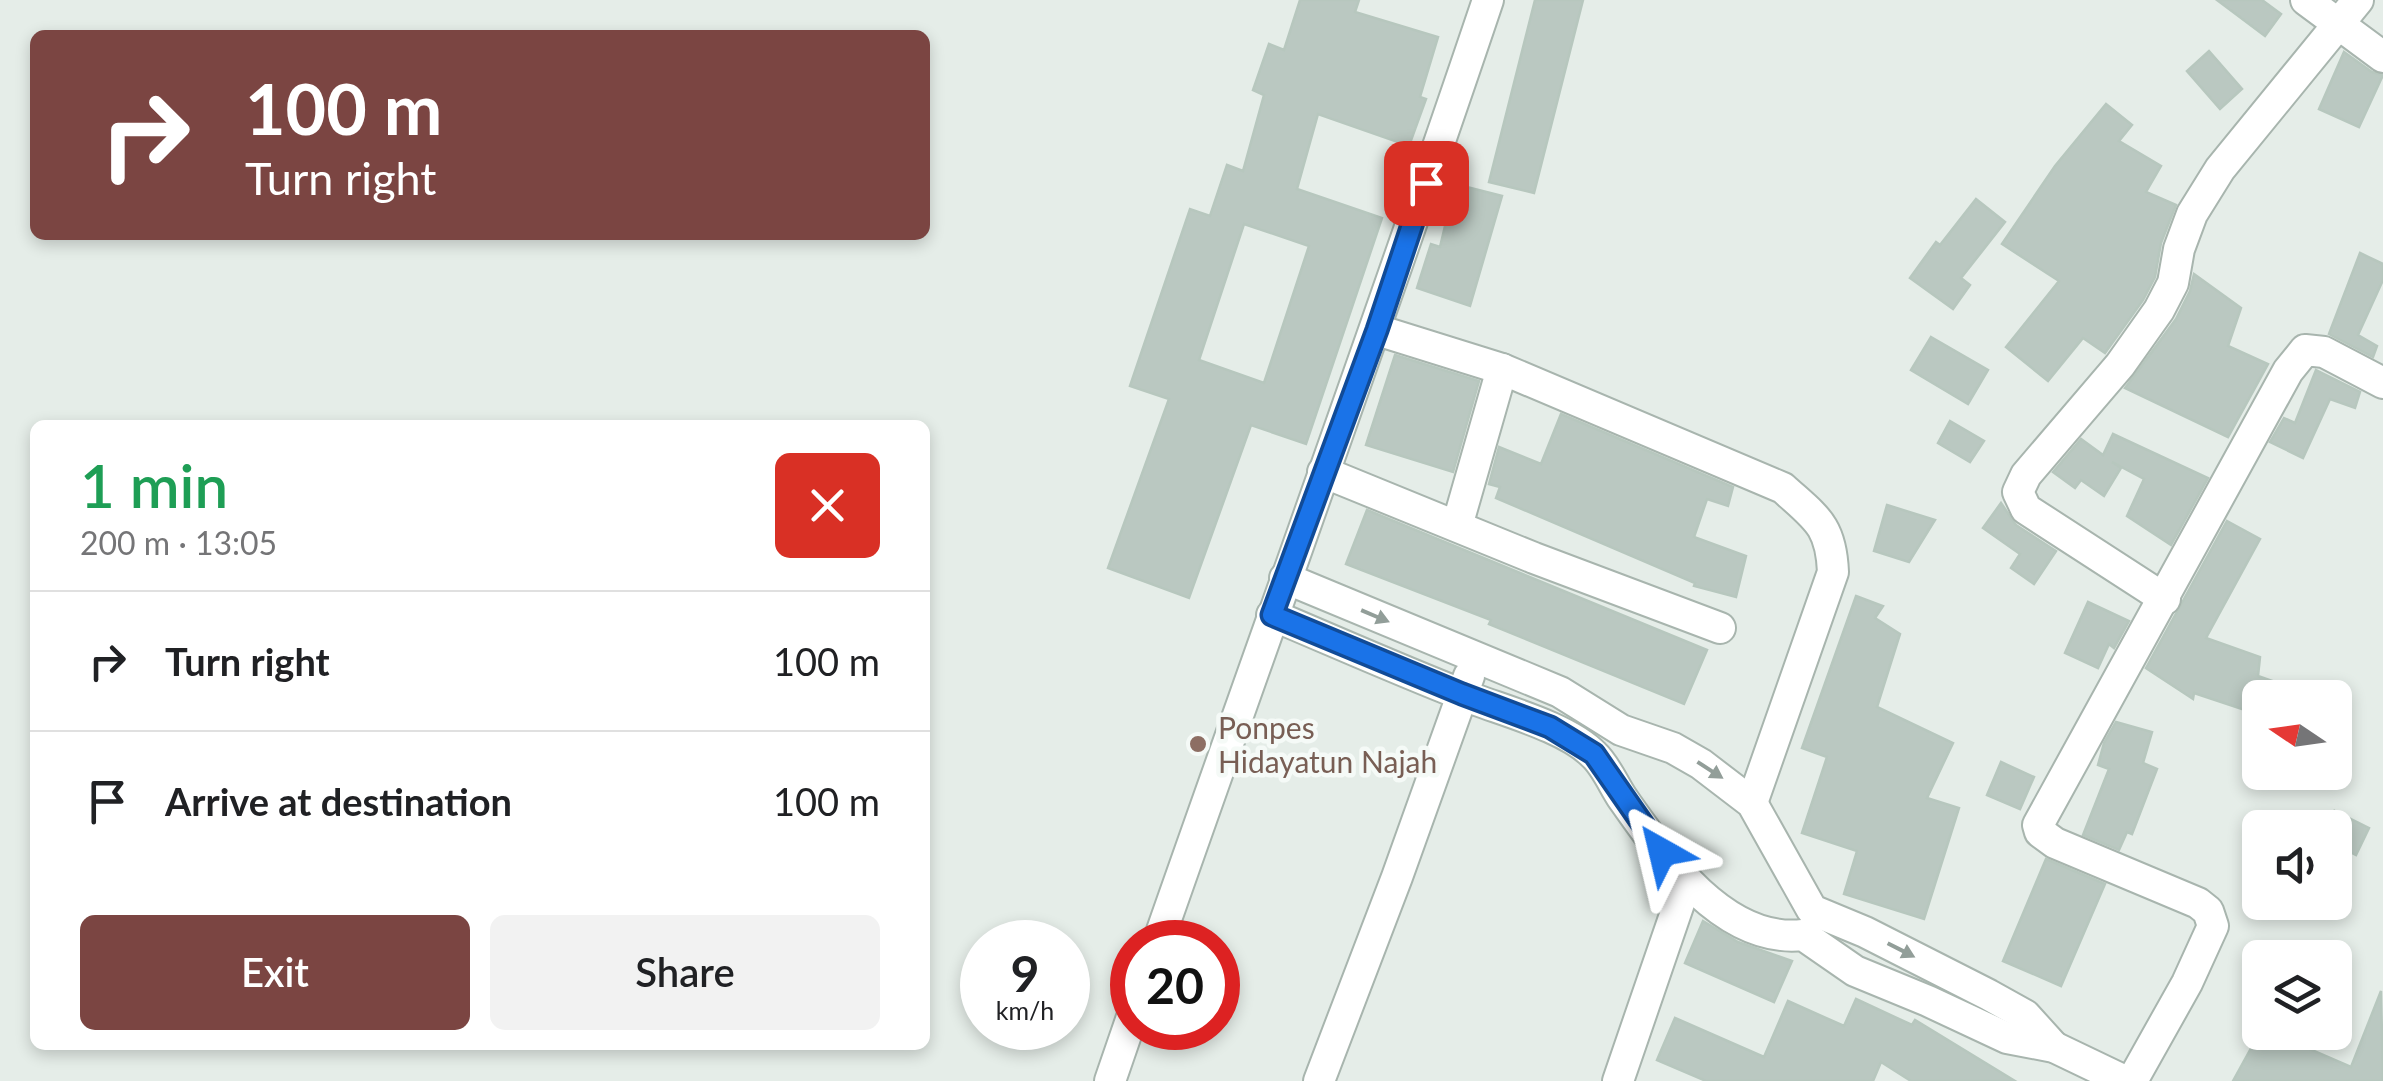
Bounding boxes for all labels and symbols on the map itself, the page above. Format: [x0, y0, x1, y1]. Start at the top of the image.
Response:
pin [1384, 141, 1469, 226]
one-way arrow [1360, 608, 1390, 624]
north arrow [2242, 680, 2352, 790]
place label: Ponpes Hidayatun Najah [1218, 709, 1437, 779]
marker: Ponpes Hidayatun Najah [1187, 733, 1209, 755]
one-way arrow [1696, 760, 1724, 778]
position arrow [1610, 800, 1714, 904]
speed limit sign: 20 [1110, 920, 1240, 1050]
one-way arrow [1887, 942, 1916, 959]

